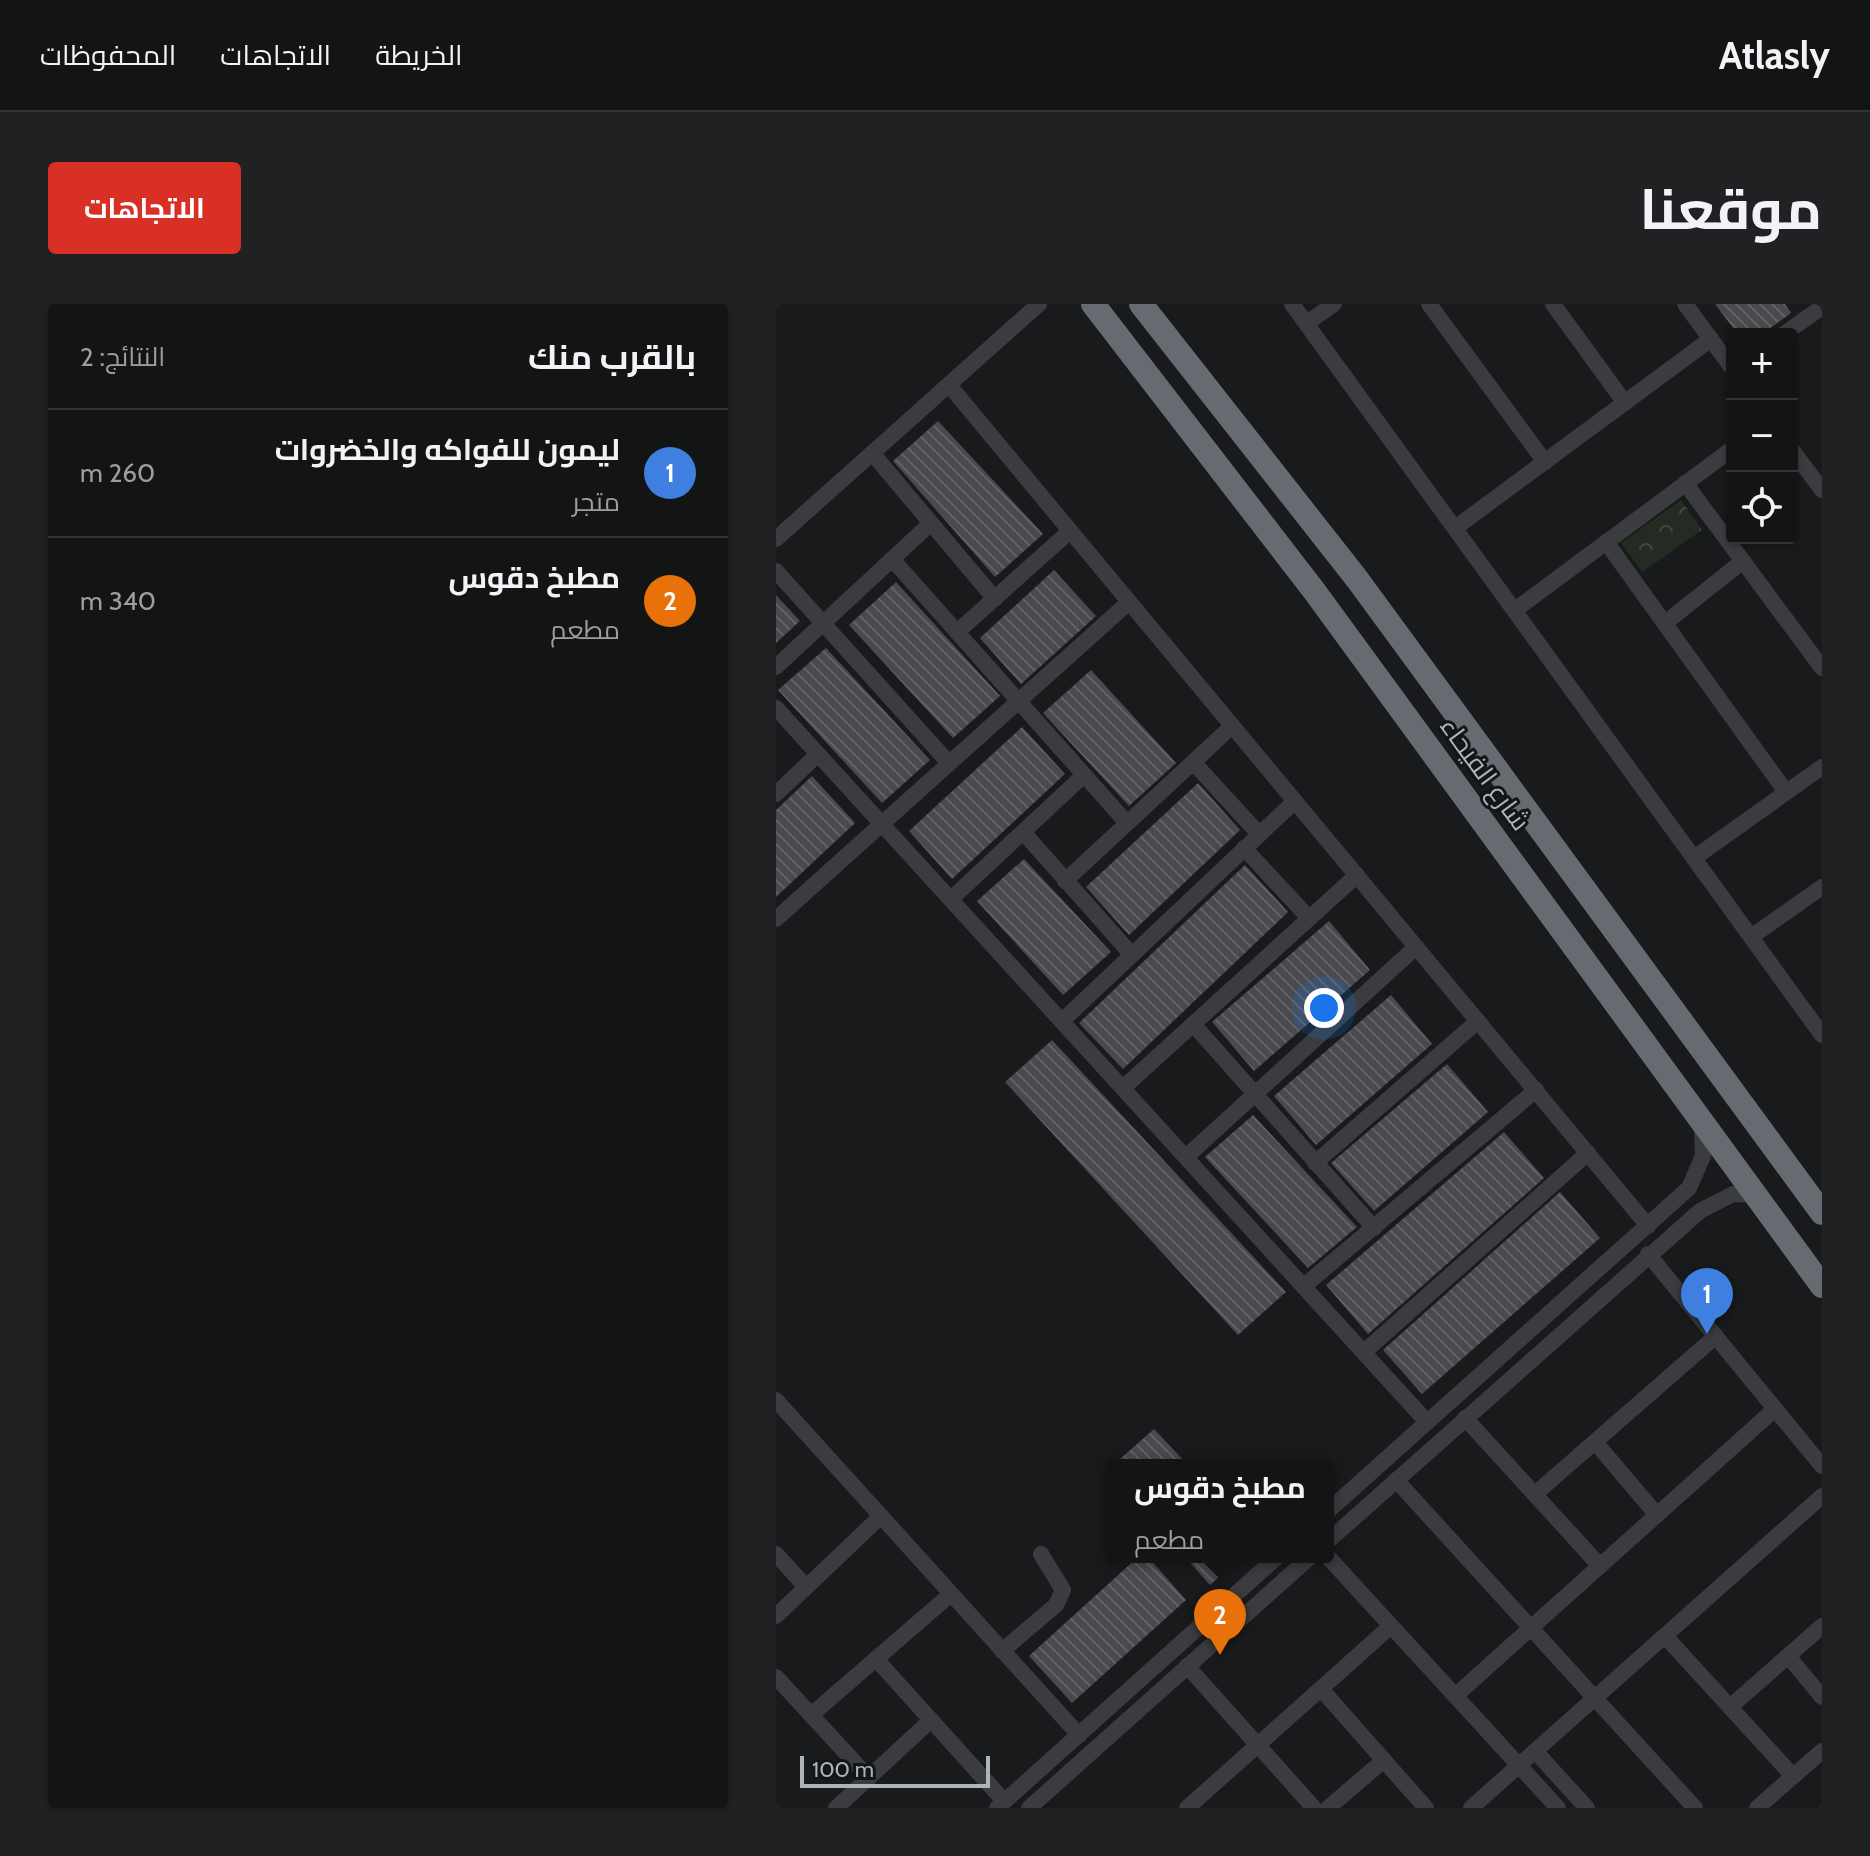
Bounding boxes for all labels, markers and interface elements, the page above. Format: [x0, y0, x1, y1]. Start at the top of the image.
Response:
text: Atlasly [1719, 32, 1830, 79]
text: المحفوظات [40, 38, 176, 72]
text: الاتجاهات [220, 38, 331, 72]
text: الخريطة [375, 38, 463, 72]
button: الاتجاهات [48, 162, 241, 254]
text: موقعنا [1639, 175, 1822, 243]
map controls [1726, 328, 1798, 544]
button: + [1726, 328, 1798, 400]
text: بالقرب منك [528, 336, 696, 378]
text: النتائج: 2 [80, 341, 165, 373]
button: − [1726, 400, 1798, 472]
text: ليمون للفواكه والخضروات [275, 431, 620, 468]
text: 260 m [80, 457, 155, 489]
text: 1 [665, 457, 675, 489]
button: locate [1726, 472, 1798, 544]
text: متجر [572, 486, 620, 518]
text: مطبخ دقوس [449, 559, 620, 596]
text: 340 m [80, 585, 156, 617]
text: 2 [663, 585, 677, 617]
text: مطعم [550, 614, 620, 646]
street label: شارع الفيحاء [1432, 711, 1537, 837]
your location [1304, 988, 1344, 1028]
pin: 1 [1681, 1268, 1733, 1334]
popup [1106, 1459, 1334, 1563]
text: مطبخ دقوس [1134, 1469, 1306, 1506]
text: مطعم [1134, 1524, 1204, 1556]
pin: 2 [1194, 1589, 1246, 1655]
scale bar [800, 1752, 990, 1788]
text: 100 m [812, 1756, 874, 1783]

